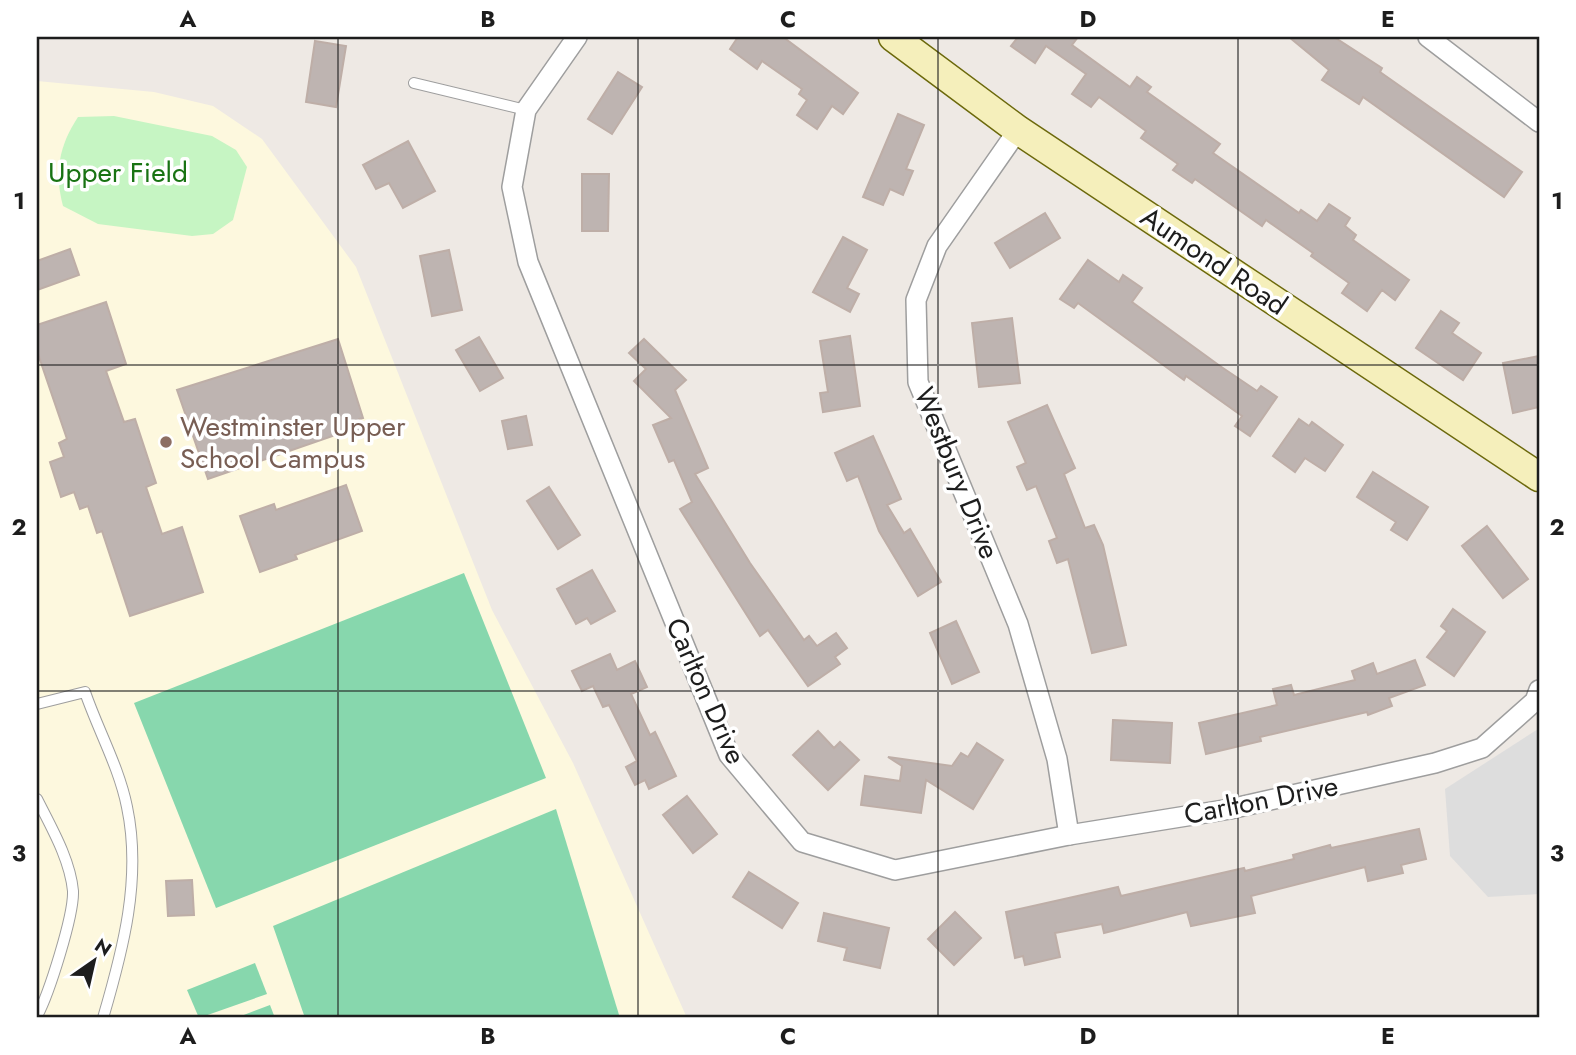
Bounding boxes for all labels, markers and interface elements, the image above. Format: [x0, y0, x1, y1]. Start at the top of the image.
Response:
text: A [179, 2, 197, 36]
text: B [480, 2, 496, 36]
text: C [780, 2, 796, 36]
text: D [1080, 2, 1097, 36]
text: E [1381, 2, 1395, 36]
park label: Upper Field [48, 152, 188, 193]
text: 1 [13, 184, 25, 218]
text: 1 [1551, 184, 1563, 218]
street label: Aumond Road [1132, 197, 1296, 325]
street label: Westbury Drive [904, 381, 1010, 565]
place label: Westminster Upper School Campus [180, 406, 406, 479]
marker: Westminster Upper School Campus [158, 434, 174, 450]
text: 2 [11, 510, 27, 544]
text: 2 [1549, 510, 1565, 544]
street label: Carlton Drive [656, 611, 756, 771]
street label: Carlton Drive [1180, 765, 1342, 835]
text: 3 [12, 836, 26, 870]
text: 3 [1550, 836, 1564, 870]
north arrow [60, 926, 130, 996]
text: N [89, 932, 117, 963]
text: A [179, 1019, 197, 1053]
text: B [480, 1019, 496, 1053]
text: C [780, 1019, 796, 1053]
text: D [1080, 1019, 1097, 1053]
text: E [1381, 1019, 1395, 1053]

